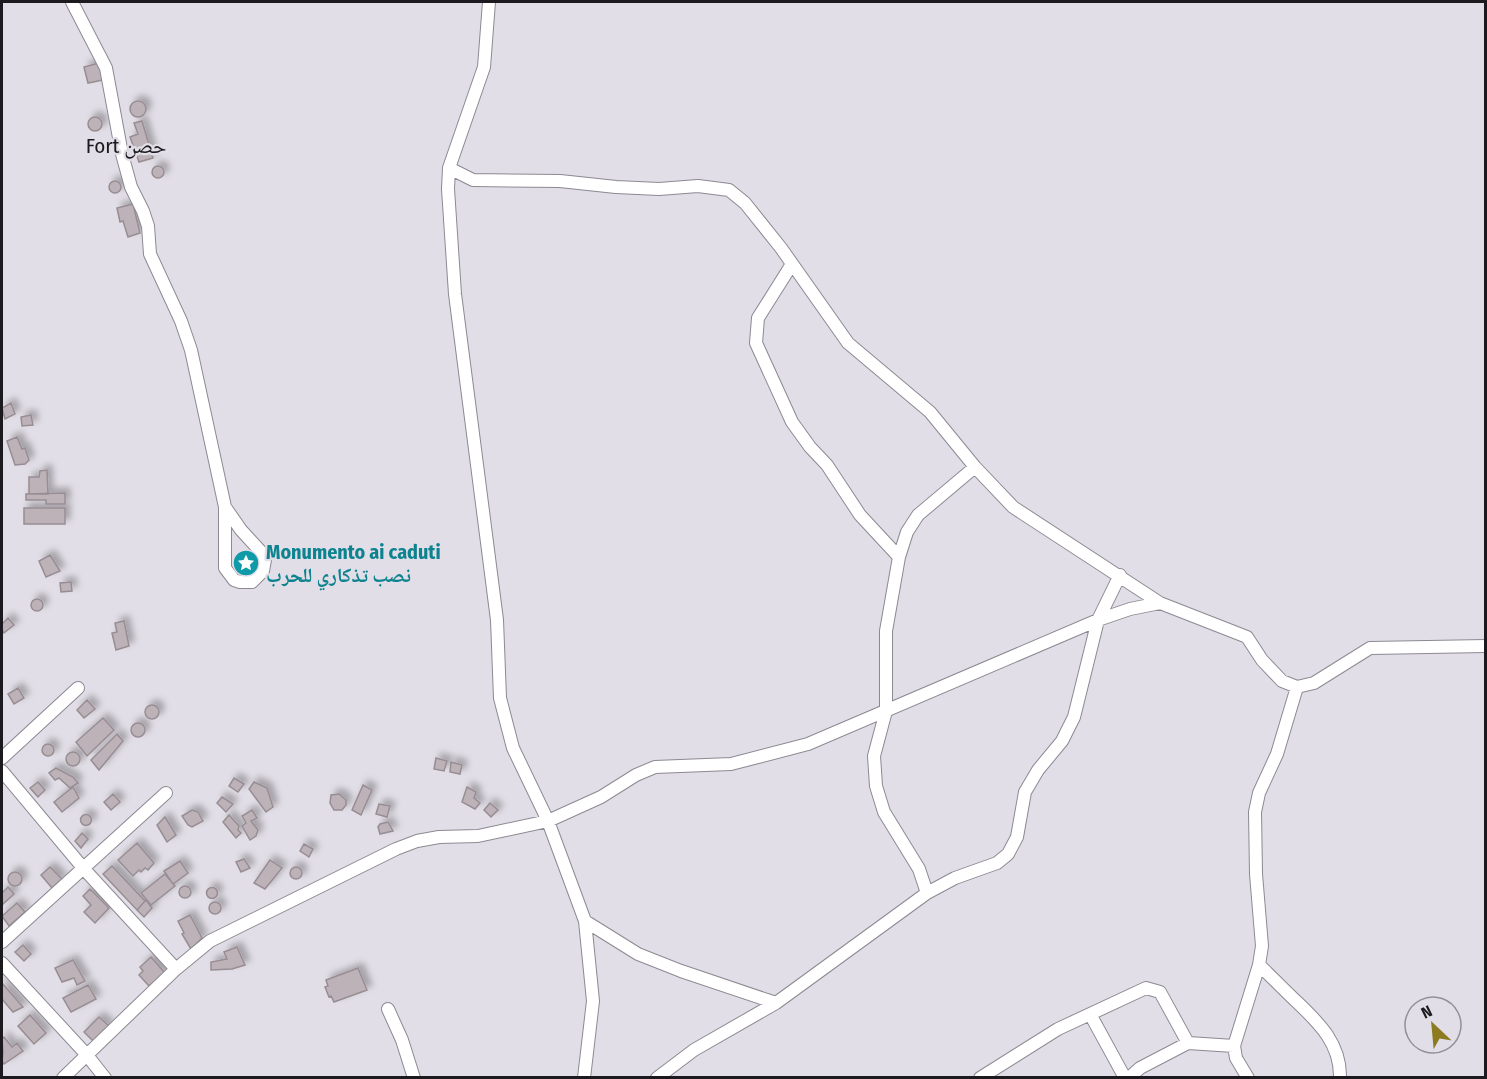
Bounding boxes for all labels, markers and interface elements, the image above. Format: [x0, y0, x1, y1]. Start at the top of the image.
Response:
district label: Fort حصن [86, 133, 166, 159]
place label: Monumento ai caduti نصب تذكاري للحرب [266, 540, 441, 591]
place icon: Monumento ai caduti نصب تذكاري للحرب [231, 548, 261, 578]
north arrow [1403, 995, 1463, 1055]
text: N [1418, 1001, 1435, 1023]

